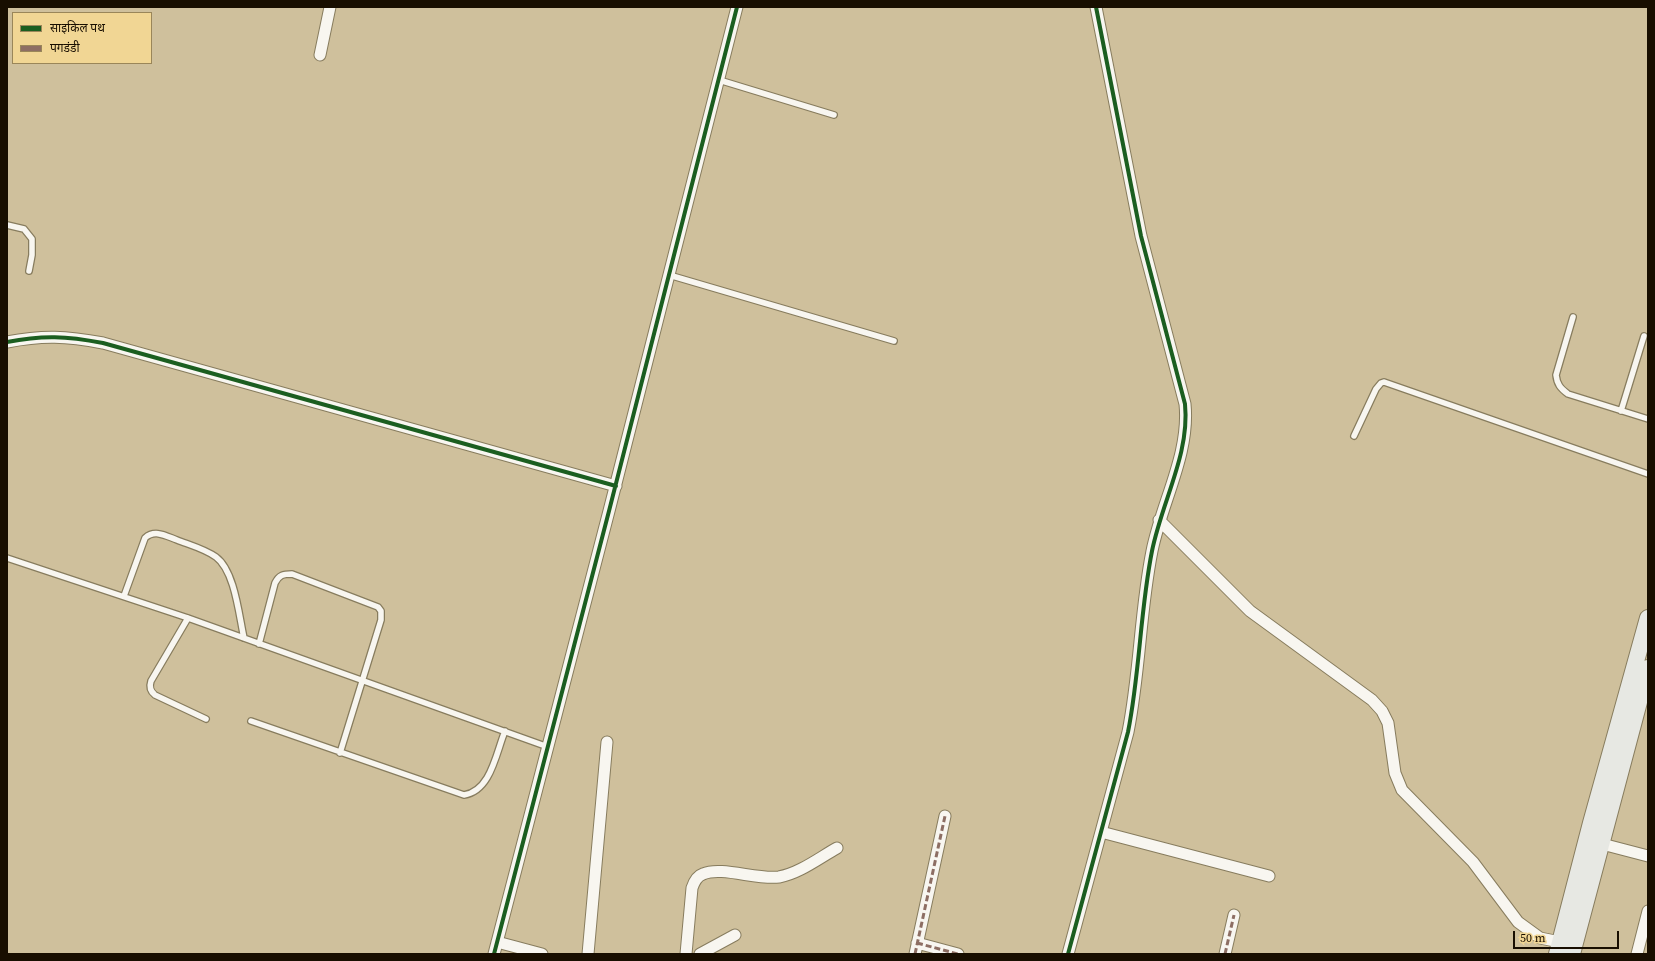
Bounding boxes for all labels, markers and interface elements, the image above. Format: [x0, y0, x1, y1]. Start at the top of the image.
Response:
legend [12, 12, 152, 64]
text: साइकिल पथ [50, 20, 105, 36]
text: पगडंडी [50, 40, 80, 56]
scale bar [1515, 923, 1621, 949]
text: 50 m [1520, 930, 1546, 946]

